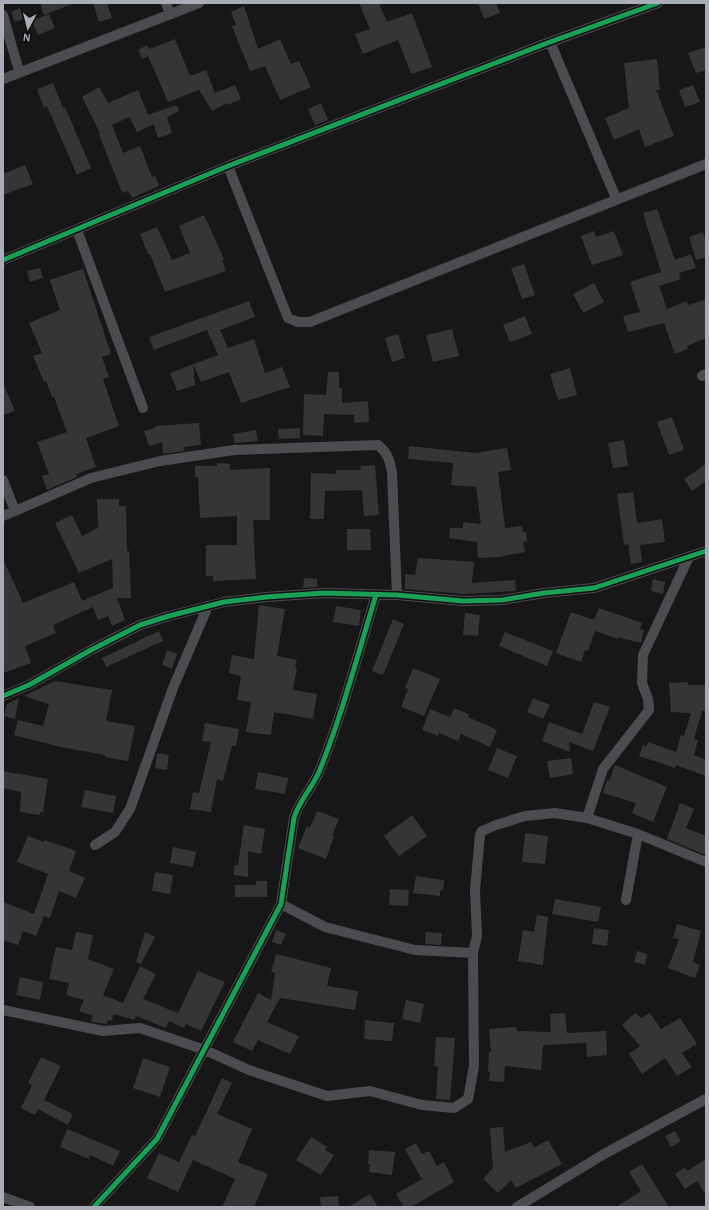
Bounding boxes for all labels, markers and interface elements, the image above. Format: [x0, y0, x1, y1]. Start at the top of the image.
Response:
north arrow [8, 8, 48, 48]
text: N [22, 32, 31, 43]

